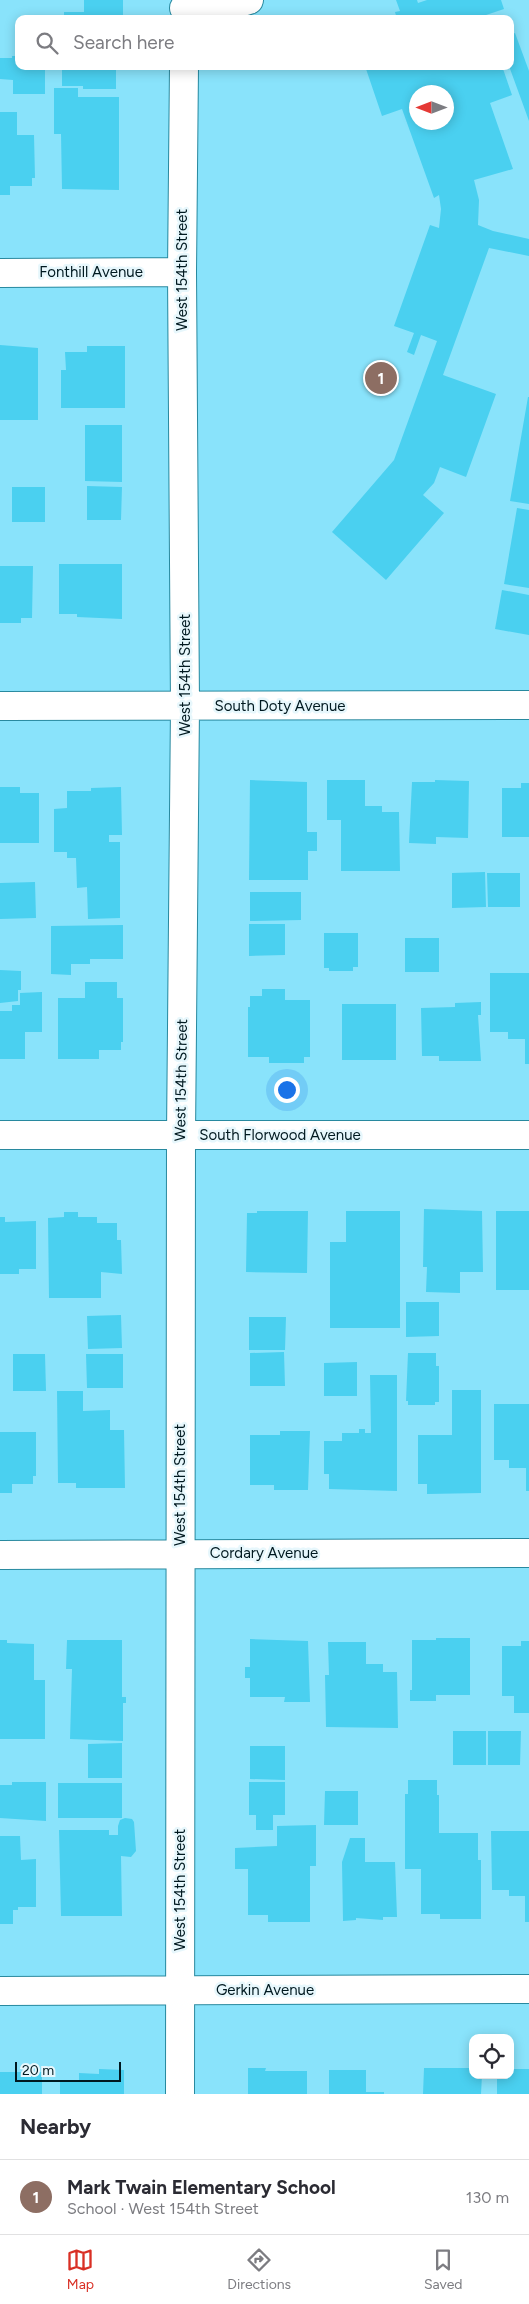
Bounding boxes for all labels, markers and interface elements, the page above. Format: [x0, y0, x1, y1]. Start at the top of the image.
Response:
search box [15, 15, 514, 70]
icon: search [33, 29, 61, 57]
text: Search here [73, 31, 175, 54]
north arrow [409, 85, 454, 130]
street label: West 154th Street [173, 209, 191, 331]
street label: Fonthill Avenue [39, 263, 143, 281]
pin: 1 [365, 359, 397, 397]
street label: West 154th Street [176, 614, 194, 736]
street label: South Doty Avenue [214, 697, 346, 715]
street label: West 154th Street [171, 1018, 191, 1141]
your location [274, 1077, 300, 1103]
street label: South Florwood Avenue [199, 1126, 361, 1144]
street label: West 154th Street [171, 1424, 189, 1546]
street label: Cordary Avenue [210, 1544, 318, 1562]
street label: West 154th Street [171, 1829, 189, 1951]
street label: Gerkin Avenue [216, 1981, 314, 1999]
map controls [469, 2034, 514, 2079]
button: locate [469, 2034, 514, 2079]
scale bar [15, 2059, 121, 2082]
text: 20 m [22, 2062, 54, 2079]
text: Nearby [20, 2114, 91, 2139]
text: Mark Twain Elementary School [67, 2176, 336, 2199]
text: 1 [33, 2188, 39, 2207]
text: 130 m [466, 2188, 509, 2207]
text: School · West 154th Street [67, 2199, 259, 2218]
tab: Map [66, 2246, 94, 2293]
tab: Directions [227, 2246, 291, 2293]
tab: Saved [424, 2246, 463, 2293]

